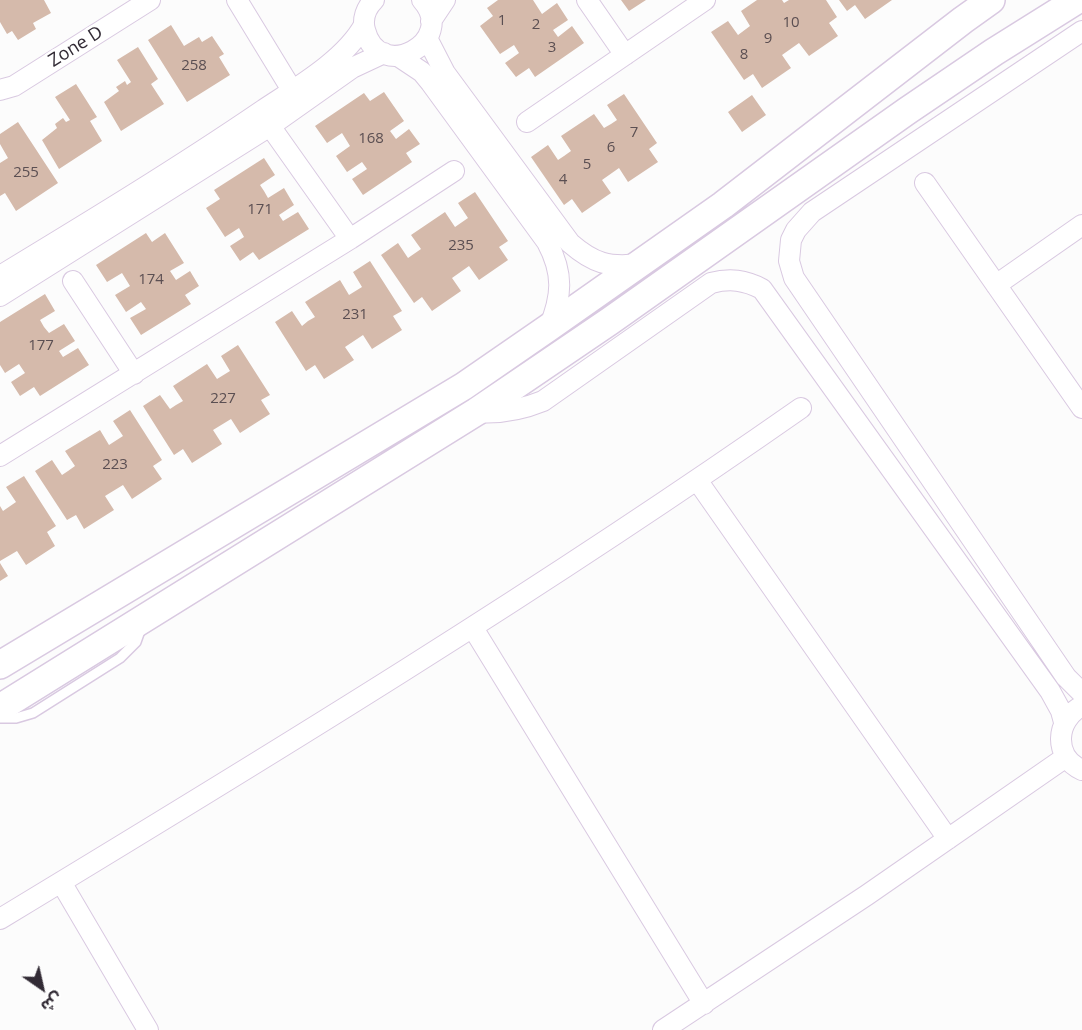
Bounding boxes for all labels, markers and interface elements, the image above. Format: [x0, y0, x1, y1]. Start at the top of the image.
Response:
house number: 1 [498, 12, 506, 30]
house number: 10 [782, 14, 800, 32]
house number: 2 [532, 16, 540, 34]
street label: Zone D [45, 22, 107, 72]
house number: 9 [764, 30, 772, 48]
house number: 3 [548, 39, 556, 57]
house number: 8 [740, 46, 748, 64]
house number: 258 [181, 57, 207, 75]
house number: 7 [630, 124, 638, 142]
house number: 168 [358, 130, 384, 148]
house number: 6 [607, 139, 615, 157]
house number: 5 [583, 156, 591, 174]
house number: 255 [13, 164, 39, 182]
house number: 4 [559, 171, 567, 189]
house number: 171 [247, 201, 273, 219]
house number: 235 [448, 237, 474, 255]
house number: 174 [138, 271, 164, 289]
house number: 231 [342, 306, 368, 324]
house number: 177 [28, 337, 54, 355]
house number: 227 [210, 390, 236, 408]
house number: 223 [102, 456, 128, 474]
north arrow [12, 958, 72, 1018]
text: ش [37, 988, 67, 1018]

